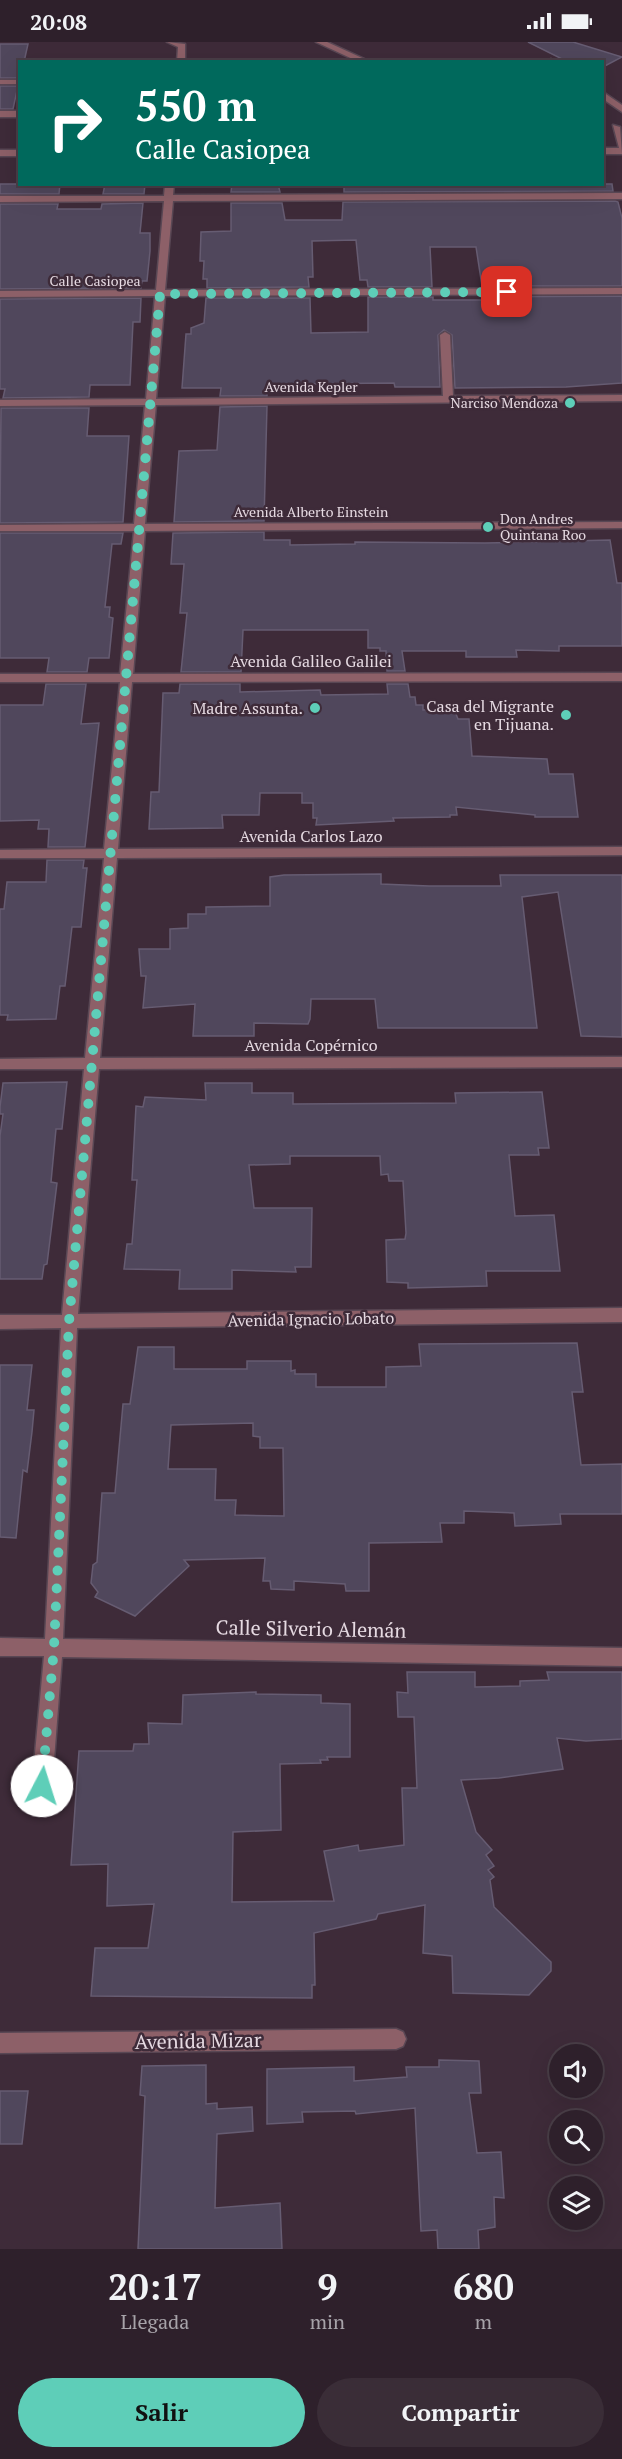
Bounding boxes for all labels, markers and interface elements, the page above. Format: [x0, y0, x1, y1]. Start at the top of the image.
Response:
text: 20:08 [30, 7, 87, 36]
text: 550 m [135, 77, 256, 133]
icon: right [36, 84, 114, 162]
text: Calle Casiopea [135, 131, 311, 167]
pin [481, 266, 532, 317]
street label: Calle Casiopea [49, 271, 141, 290]
icon: arrive [490, 275, 523, 308]
street label: Avenida Kepler [264, 377, 358, 396]
place label: Narciso Mendoza [451, 393, 558, 412]
marker: Narciso Mendoza [563, 396, 577, 410]
street label: Avenida Alberto Einstein [234, 502, 389, 521]
place label: Don Andres Quintana Roo [500, 509, 586, 544]
marker: Don Andres Quintana Roo [481, 520, 495, 534]
street label: Avenida Galileo Galilei [230, 650, 392, 672]
place label: Casa del Migrante en Tijuana. [426, 695, 554, 735]
place label: Madre Assunta. [192, 697, 303, 719]
marker: Madre Assunta. [308, 701, 322, 715]
marker: Casa del Migrante en Tijuana. [559, 708, 573, 722]
street label: Avenida Carlos Lazo [239, 825, 383, 847]
street label: Avenida Copérnico [244, 1034, 378, 1056]
street label: Avenida Ignacio Lobato [227, 1307, 395, 1331]
street label: Calle Silverio Alemán [215, 1613, 407, 1644]
position arrow [10, 1754, 74, 1818]
street label: Avenida Mizar [134, 2026, 262, 2055]
map controls [549, 2044, 603, 2230]
button: sound [549, 2044, 603, 2098]
button: search [549, 2110, 603, 2164]
button: layers [549, 2176, 603, 2230]
text: 20:17 [108, 2263, 202, 2310]
text: 9 [317, 2263, 338, 2310]
text: 680 [453, 2263, 514, 2310]
text: Llegada [120, 2308, 189, 2335]
text: min [310, 2308, 345, 2335]
text: m [475, 2308, 492, 2335]
button: Salir [18, 2378, 305, 2447]
button: Compartir [317, 2378, 604, 2447]

